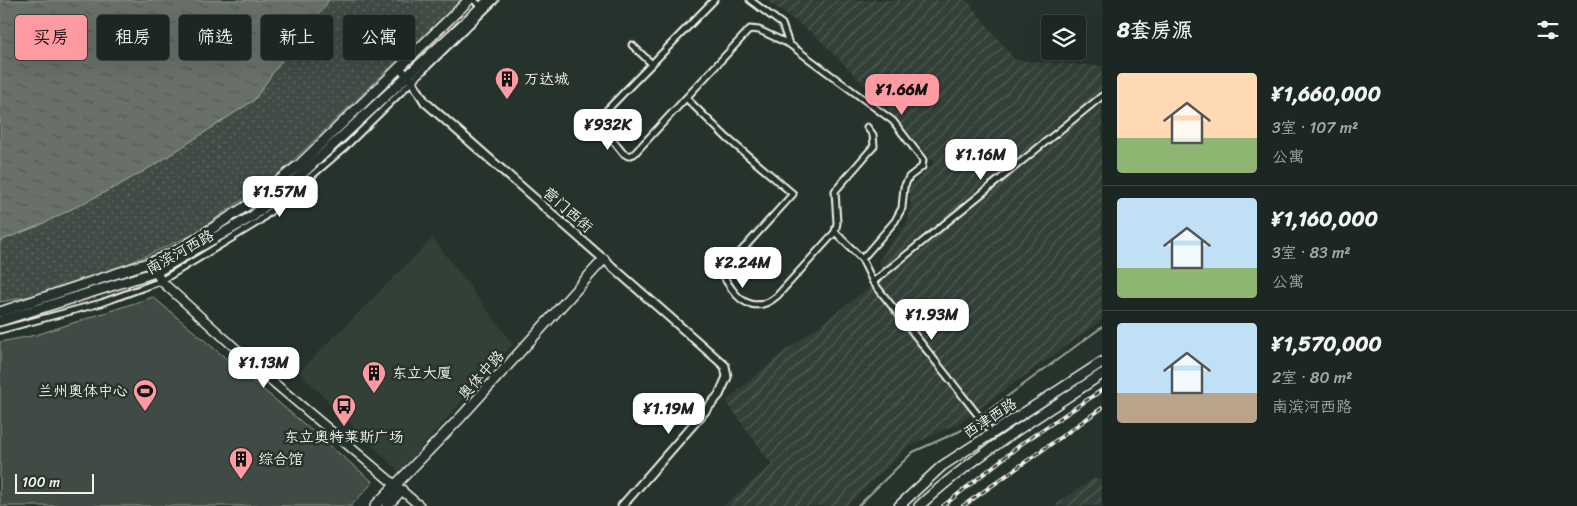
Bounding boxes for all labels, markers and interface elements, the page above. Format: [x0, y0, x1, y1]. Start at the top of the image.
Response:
text: 8套房源 [1117, 11, 1193, 49]
chip: 买房 [15, 15, 87, 60]
chip: 租房 [97, 15, 169, 60]
chip: 筛选 [179, 15, 251, 60]
chip: 新上 [261, 15, 333, 60]
chip: 公寓 [343, 15, 415, 60]
map controls [1041, 15, 1086, 60]
button: layers [1041, 15, 1086, 60]
icon: filters [1534, 16, 1562, 44]
building icon: 万达城 [494, 66, 520, 100]
place label: 万达城 [524, 66, 569, 92]
pin: ¥1.66M [861, 74, 943, 116]
text: ¥1.66M [876, 75, 928, 104]
text: ¥1,660,000 [1272, 75, 1381, 113]
icon: home [1157, 93, 1217, 153]
pin: ¥932K [573, 108, 643, 151]
text: ¥932K [585, 110, 631, 139]
text: 3室 · 107 m² [1272, 113, 1358, 142]
pin: ¥1.16M [940, 138, 1022, 181]
text: ¥1.16M [956, 140, 1006, 169]
text: 公寓 [1272, 142, 1304, 171]
pin: ¥1.57M [239, 176, 321, 218]
text: ¥1.57M [254, 177, 306, 206]
street label: 营门西街 [537, 181, 599, 239]
text: ¥1,160,000 [1272, 200, 1378, 238]
icon: home [1157, 218, 1217, 278]
street label: 南滨河西路 [141, 222, 219, 282]
text: 3室 · 83 m² [1272, 238, 1351, 267]
pin: ¥2.24M [702, 246, 784, 289]
text: ¥2.24M [715, 248, 771, 277]
text: 公寓 [1272, 267, 1304, 296]
pin: ¥1.93M [891, 298, 973, 341]
text: ¥1.93M [906, 300, 958, 329]
text: ¥1,570,000 [1272, 325, 1382, 363]
icon: home [1157, 343, 1217, 403]
street label: 奥体中路 [451, 344, 511, 406]
pin: ¥1.13M [223, 346, 305, 389]
text: ¥1.13M [239, 348, 289, 377]
building icon: 东立大厦 [361, 360, 387, 394]
place label: 东立大厦 [392, 360, 452, 386]
text: 2室 · 80 m² [1272, 363, 1352, 392]
place label: 兰州奥体中心 [38, 378, 128, 404]
sports icon: 兰州奥体中心 [132, 378, 158, 412]
street label: 西津西路 [958, 391, 1022, 445]
pin: ¥1.19M [628, 392, 710, 435]
text: 南滨河西路 [1272, 392, 1352, 421]
bus stop icon: 东立奥特莱斯广场 [331, 393, 357, 427]
text: ¥1.19M [644, 394, 694, 423]
place label: 东立奥特莱斯广场 [284, 424, 404, 450]
building icon: 综合馆 [228, 446, 254, 480]
place label: 综合馆 [258, 446, 303, 472]
text: 100 m [22, 470, 60, 495]
scale bar [15, 471, 94, 494]

